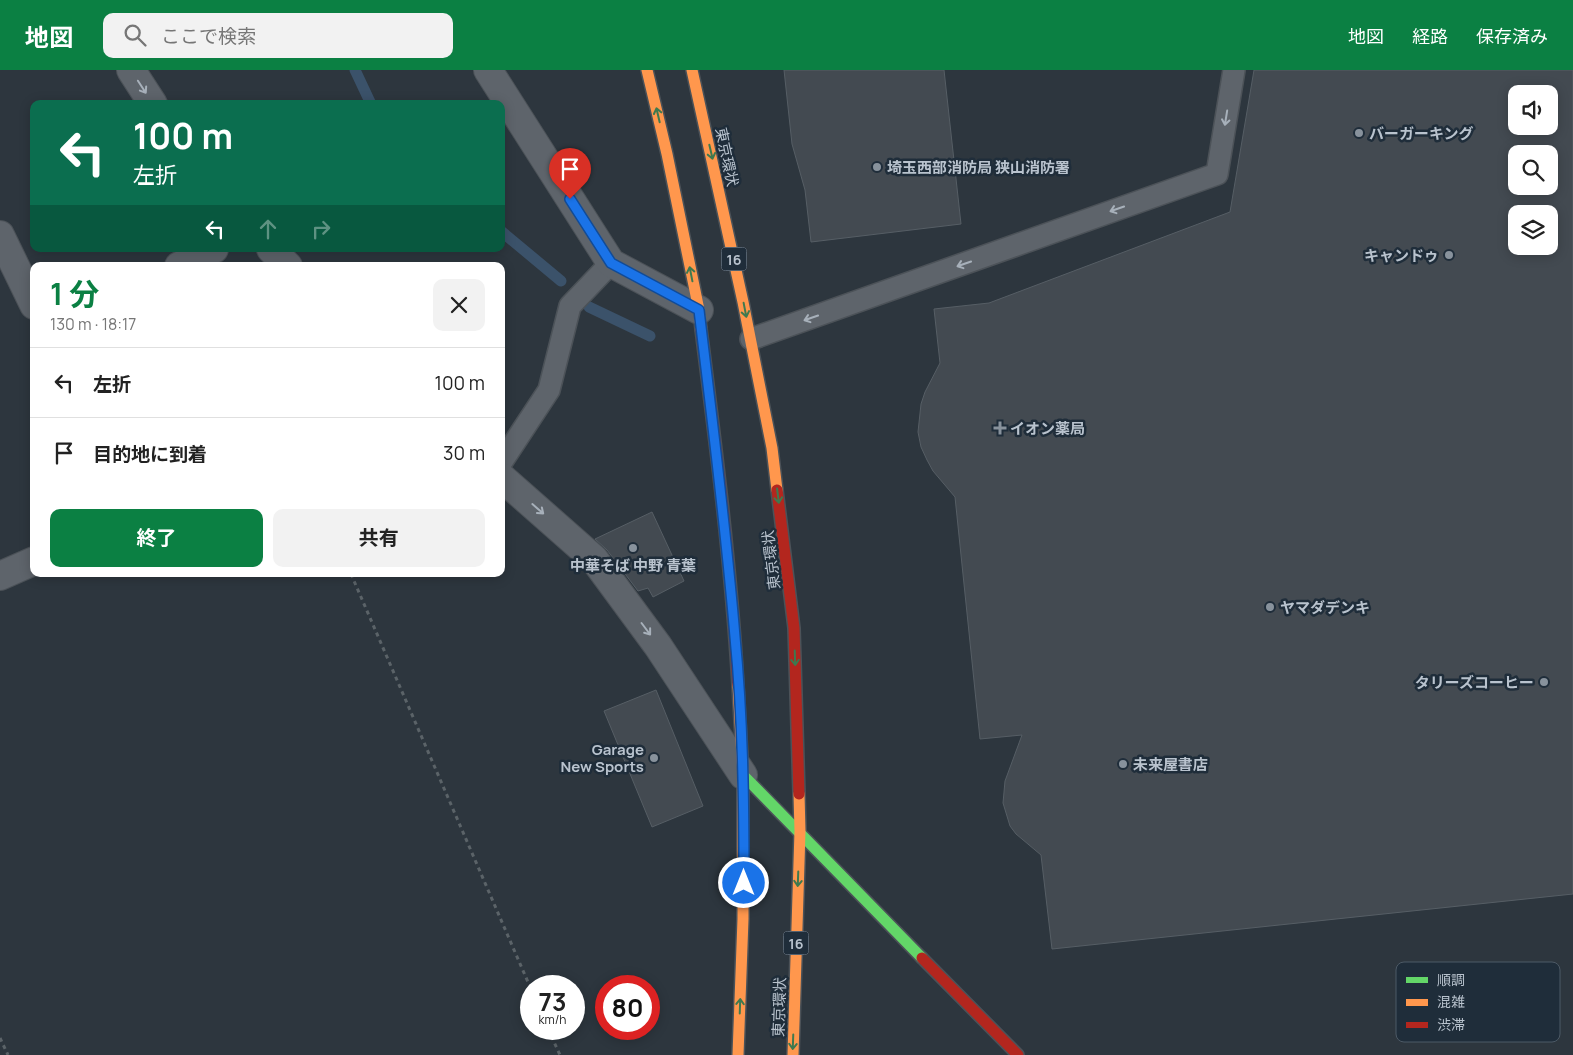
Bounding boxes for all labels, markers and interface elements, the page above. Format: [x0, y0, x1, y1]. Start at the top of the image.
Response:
search box [103, 13, 453, 58]
text: 地図 [25, 20, 73, 53]
icon: search [121, 21, 149, 49]
text: ここで検索 [161, 23, 256, 49]
text: 地図 [1348, 24, 1384, 48]
text: 経路 [1412, 24, 1448, 48]
text: 保存済み [1476, 24, 1548, 48]
one-way arrow [137, 80, 148, 94]
map controls [1508, 85, 1558, 255]
button: sound [1508, 85, 1558, 135]
one-way arrow [653, 107, 662, 123]
one-way arrow [1220, 110, 1230, 126]
text: 100 m [133, 112, 233, 160]
icon: left [50, 120, 115, 185]
place label: バーガーキング [1369, 123, 1474, 144]
street label: 東京環状 [710, 125, 744, 189]
marker: バーガーキング [1353, 127, 1365, 139]
one-way arrow [707, 143, 716, 159]
button: search [1508, 145, 1558, 195]
pin [549, 148, 591, 199]
icon: arrive [556, 155, 584, 183]
place label: 埼玉西部消防局 狭山消防署 [887, 157, 1070, 178]
text: 左折 [133, 160, 177, 190]
marker: 埼玉西部消防局 狭山消防署 [871, 161, 883, 173]
one-way arrow [1109, 205, 1125, 215]
button: layers [1508, 205, 1558, 255]
icon: left [201, 215, 229, 243]
icon: ahead [254, 215, 282, 243]
icon: right [307, 215, 335, 243]
place label: キャンドゥ [1364, 245, 1439, 266]
road number: 16 [722, 248, 746, 270]
marker: キャンドゥ [1443, 249, 1455, 261]
one-way arrow [956, 259, 972, 269]
one-way arrow [686, 266, 696, 282]
text: 1 分 [50, 273, 99, 314]
button: close [433, 279, 485, 331]
one-way arrow [741, 302, 750, 318]
text: 130 m · 18:17 [50, 313, 136, 335]
one-way arrow [803, 314, 819, 323]
icon: left [50, 369, 78, 397]
text: 100 m [434, 370, 485, 396]
text: 左折 [93, 371, 131, 397]
place label: イオン薬局 [1010, 418, 1085, 439]
marker: イオン薬局 [994, 422, 1006, 434]
icon: arrive [50, 439, 78, 467]
text: 30 m [443, 440, 485, 466]
text: 目的地に到着 [93, 441, 207, 467]
one-way arrow [773, 488, 783, 504]
one-way arrow [531, 504, 544, 515]
button: 終了 [50, 509, 263, 567]
button: 共有 [273, 509, 485, 567]
street label: 東京環状 [757, 529, 785, 591]
marker: 中華そば 中野 青葉 [627, 542, 639, 554]
place label: 中華そば 中野 青葉 [570, 555, 696, 576]
place label: ヤマダデンキ [1280, 597, 1370, 618]
marker: ヤマダデンキ [1264, 601, 1276, 613]
one-way arrow [641, 622, 651, 636]
one-way arrow [790, 650, 799, 666]
place label: タリーズコーヒー [1415, 672, 1534, 693]
marker: タリーズコーヒー [1538, 676, 1550, 688]
place label: Garage New Sports [560, 739, 644, 777]
marker: Garage New Sports [648, 752, 660, 764]
place label: 未来屋書店 [1133, 754, 1208, 775]
marker: 未来屋書店 [1117, 758, 1129, 770]
position arrow [717, 856, 769, 908]
one-way arrow [794, 871, 803, 887]
road number: 16 [784, 931, 808, 954]
legend [1396, 962, 1560, 1042]
text: 順調 [1437, 970, 1465, 989]
speed limit sign: 80 [595, 975, 660, 1040]
street label: 東京環状 [767, 977, 791, 1037]
text: 73 [539, 984, 566, 1019]
text: 混雑 [1437, 992, 1465, 1011]
one-way arrow [735, 999, 744, 1015]
text: km/h [539, 1011, 566, 1028]
text: 渋滞 [1437, 1015, 1465, 1034]
one-way arrow [788, 1033, 798, 1049]

